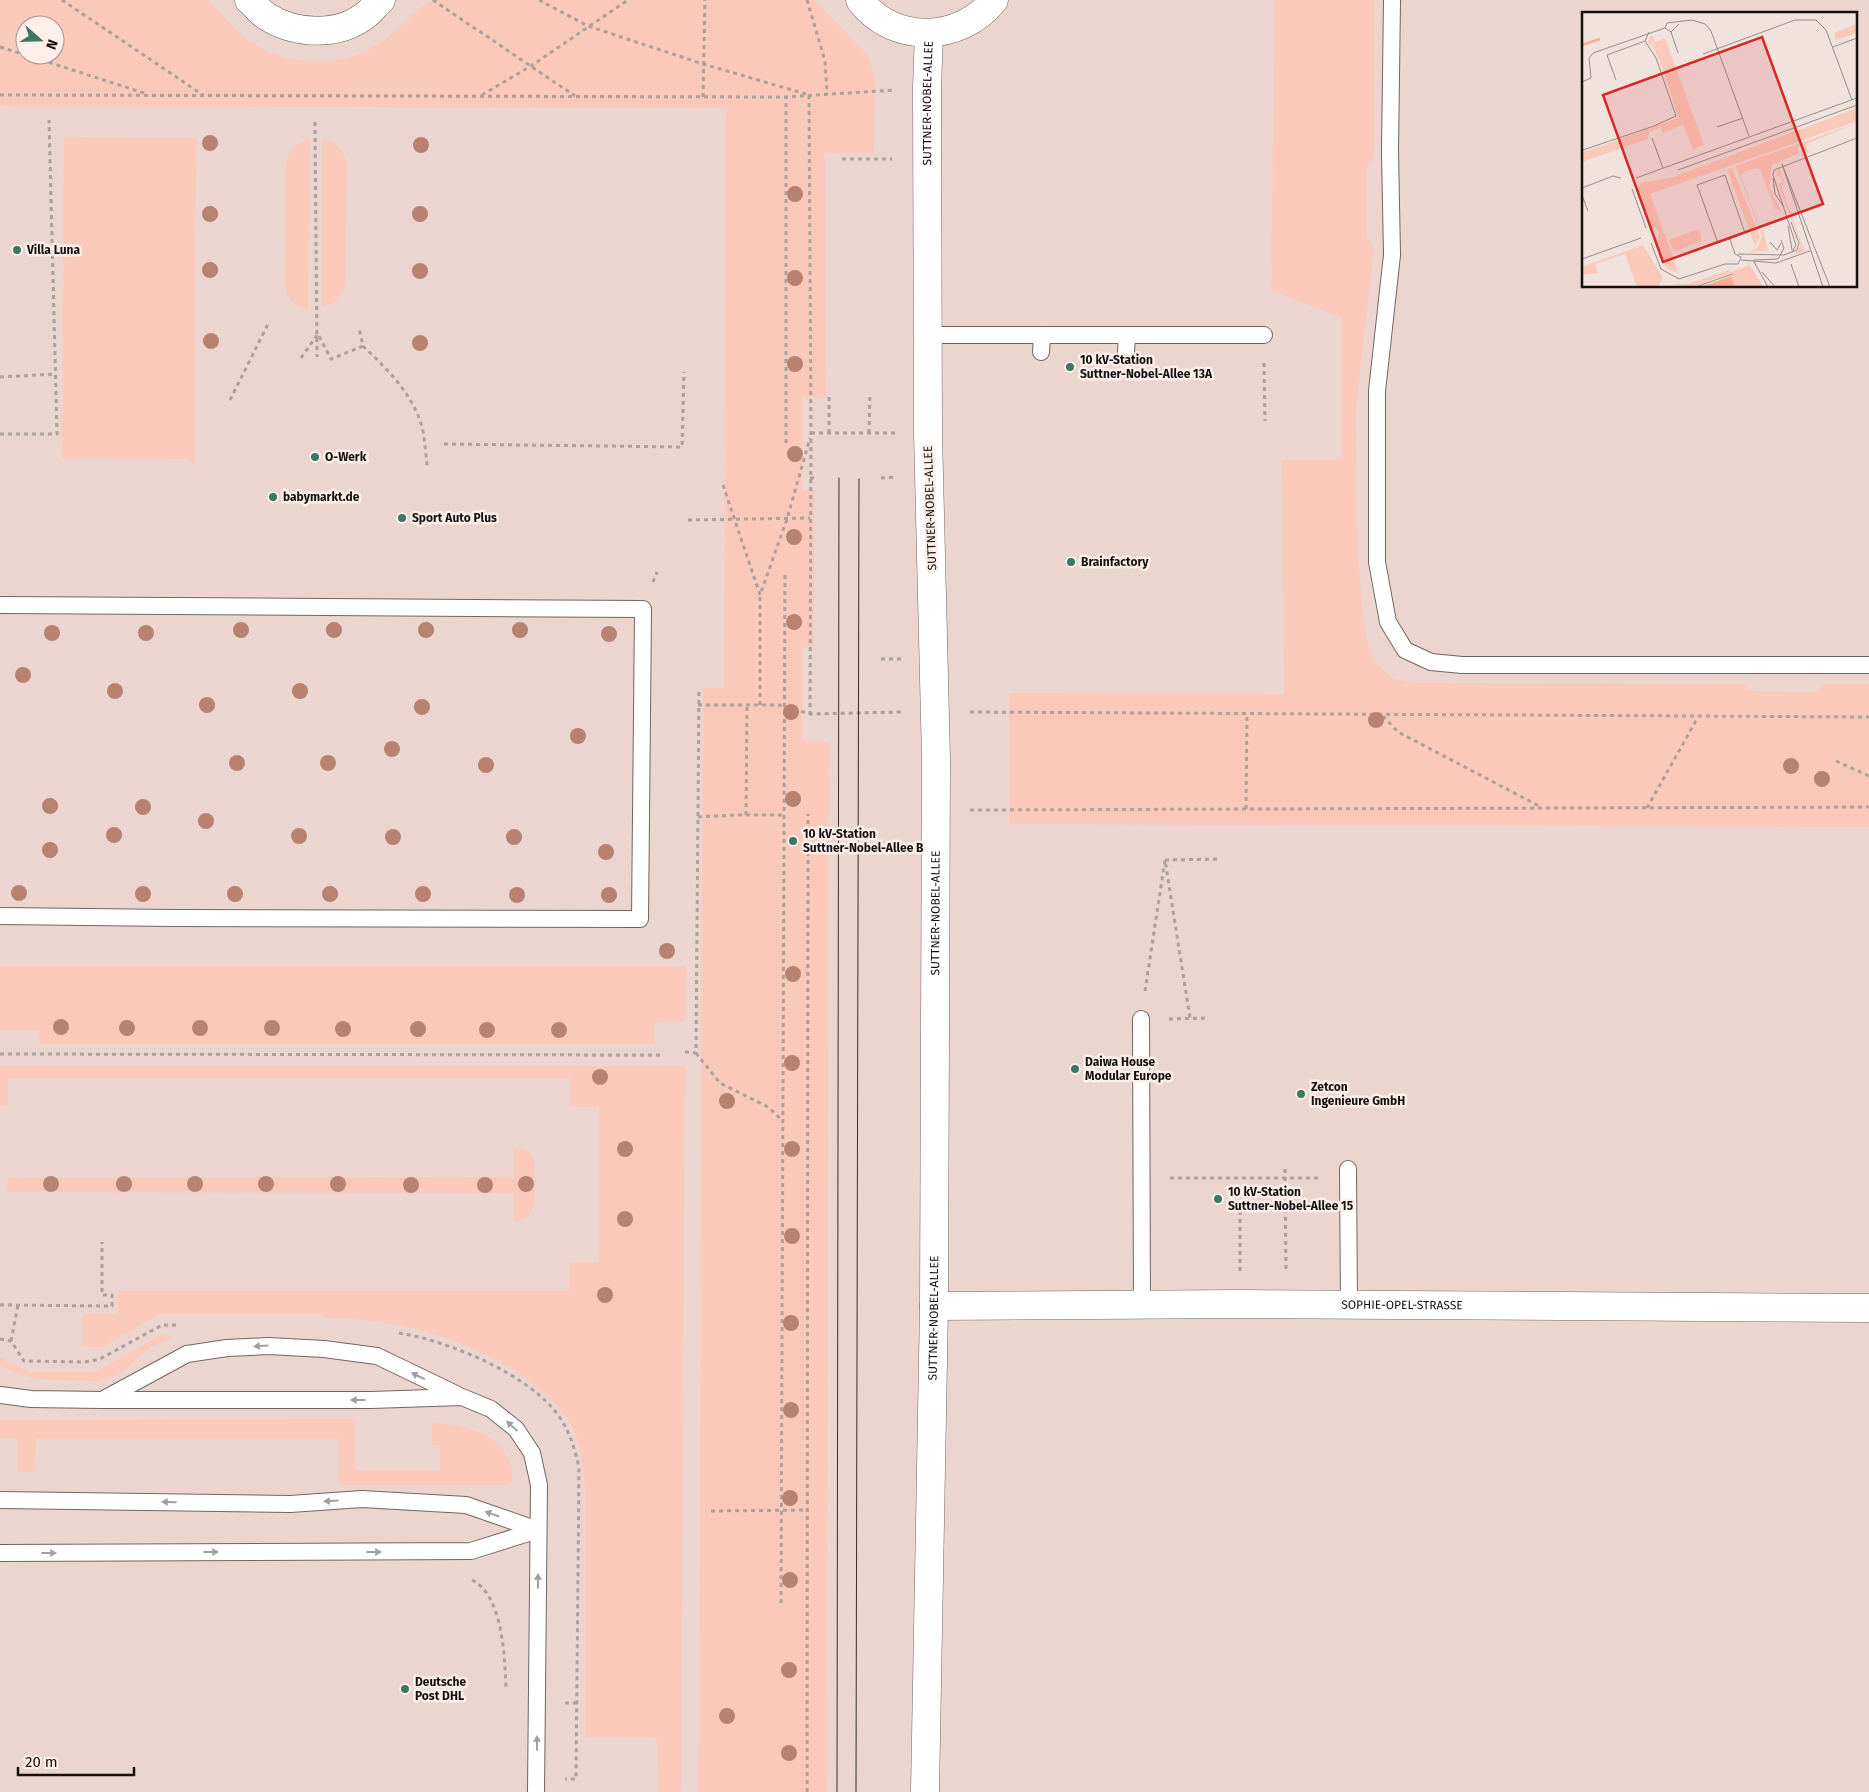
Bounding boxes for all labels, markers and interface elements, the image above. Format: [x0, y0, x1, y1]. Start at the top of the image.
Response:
inset map [1582, 12, 1856, 288]
north arrow [15, 15, 65, 65]
text: N [42, 37, 61, 52]
street label: SUTTNER-NOBEL-ALLEE [920, 41, 936, 166]
place label: Villa Luna [26, 243, 80, 257]
marker: Villa Luna [11, 244, 23, 256]
place label: 10 kV-Station Suttner-Nobel-Allee 13A [1080, 353, 1213, 381]
marker: 10 kV-Station Suttner-Nobel-Allee 13A [1064, 361, 1076, 373]
street label: SUTTNER-NOBEL-ALLEE [921, 445, 939, 571]
place label: O-Werk [325, 450, 367, 464]
marker: O-Werk [309, 451, 321, 463]
place label: babymarkt.de [283, 490, 360, 504]
marker: babymarkt.de [267, 491, 279, 503]
place label: Sport Auto Plus [412, 511, 497, 525]
marker: Sport Auto Plus [396, 512, 408, 524]
place label: Brainfactory [1081, 555, 1149, 569]
marker: Brainfactory [1065, 556, 1077, 568]
place label: 10 kV-Station Suttner-Nobel-Allee B [803, 827, 924, 855]
marker: 10 kV-Station Suttner-Nobel-Allee B [787, 835, 799, 847]
street label: SUTTNER-NOBEL-ALLEE [928, 851, 943, 976]
place label: Daiwa House Modular Europe [1085, 1055, 1172, 1083]
marker: Daiwa House Modular Europe [1069, 1063, 1081, 1075]
place label: Zetcon Ingenieure GmbH [1311, 1080, 1405, 1108]
marker: Zetcon Ingenieure GmbH [1295, 1088, 1307, 1100]
place label: 10 kV-Station Suttner-Nobel-Allee 15 [1228, 1185, 1354, 1213]
marker: 10 kV-Station Suttner-Nobel-Allee 15 [1212, 1193, 1224, 1205]
street label: SUTTNER-NOBEL-ALLEE [926, 1256, 941, 1381]
street label: SOPHIE-OPEL-STRASSE [1341, 1298, 1463, 1312]
one-way arrow [253, 1343, 269, 1351]
one-way arrow [411, 1372, 425, 1380]
one-way arrow [350, 1396, 366, 1404]
one-way arrow [506, 1420, 518, 1432]
one-way arrow [323, 1497, 339, 1505]
one-way arrow [161, 1498, 177, 1506]
one-way arrow [484, 1510, 499, 1518]
one-way arrow [203, 1548, 219, 1556]
one-way arrow [366, 1548, 382, 1556]
one-way arrow [41, 1549, 57, 1557]
one-way arrow [534, 1573, 542, 1589]
place label: Deutsche Post DHL [415, 1675, 466, 1703]
marker: Deutsche Post DHL [399, 1683, 411, 1695]
one-way arrow [533, 1735, 541, 1751]
scale bar [18, 1744, 134, 1776]
text: 20 m [25, 1753, 58, 1771]

